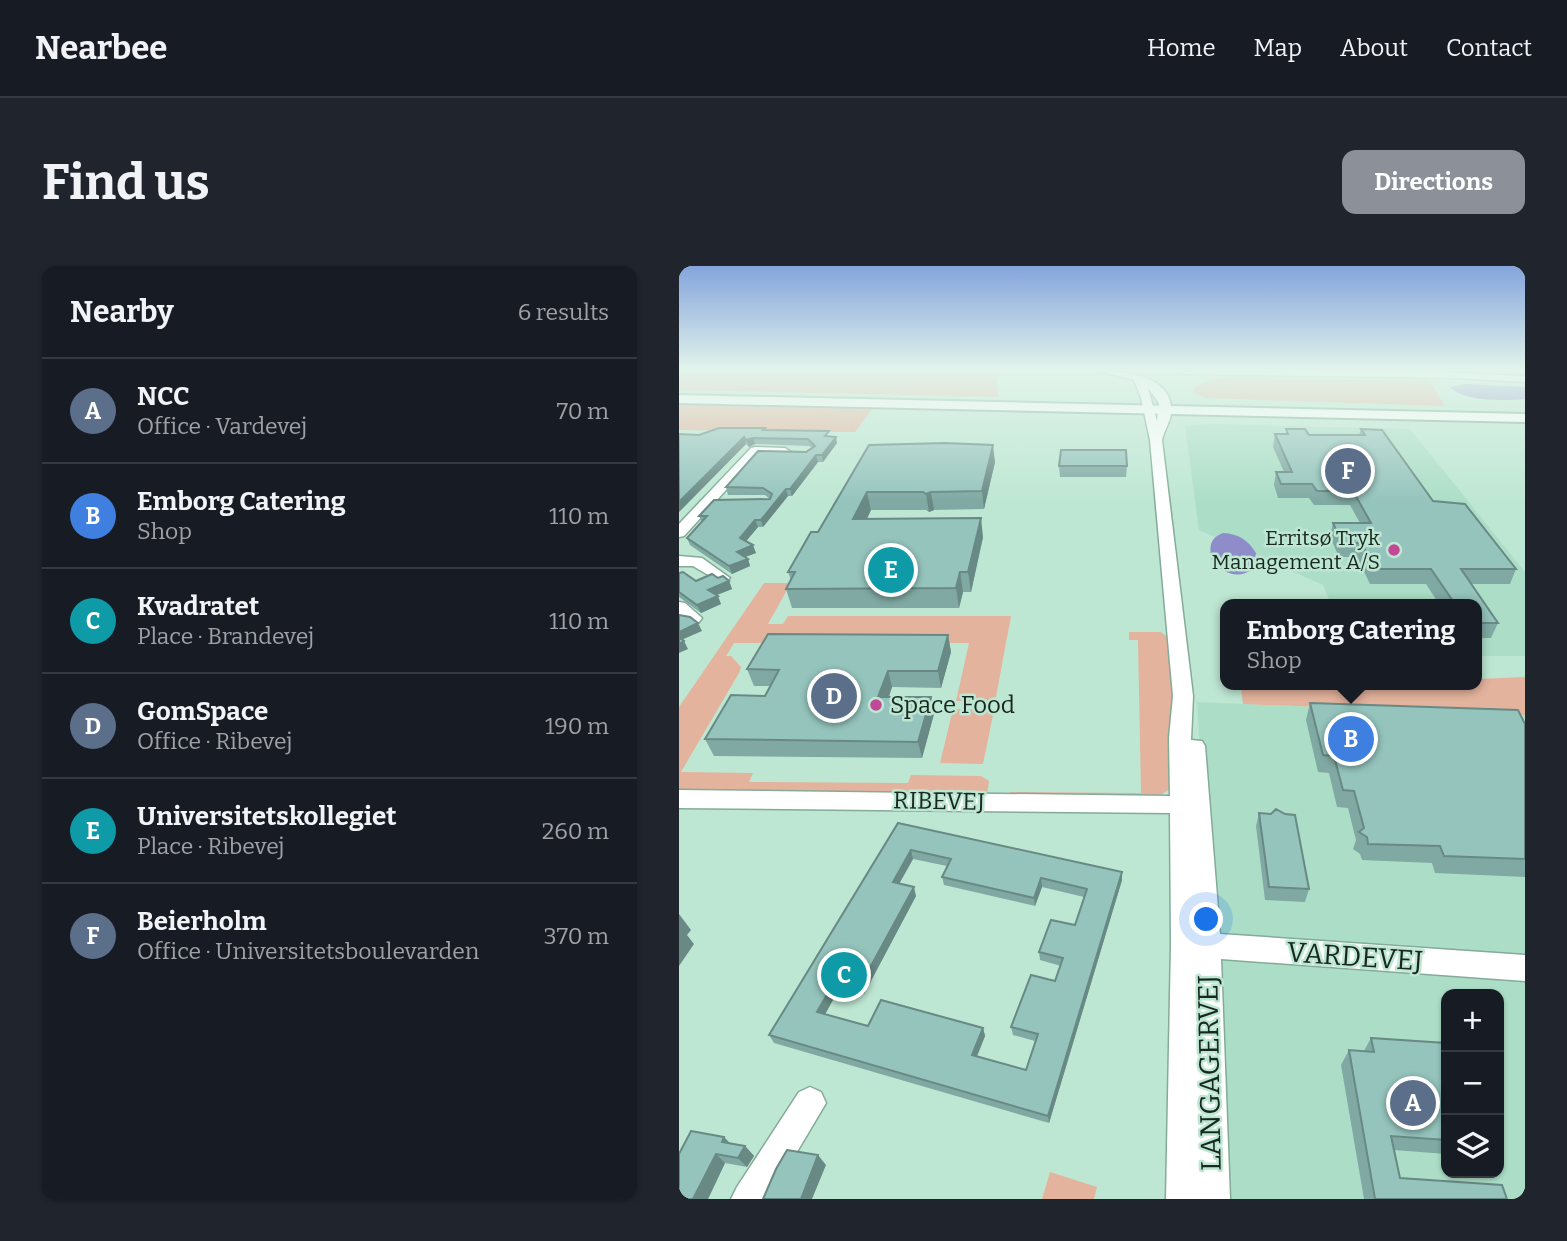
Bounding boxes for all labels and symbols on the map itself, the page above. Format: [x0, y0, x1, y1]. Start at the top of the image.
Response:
pin: F [1325, 445, 1371, 497]
place label: Erritsø Tryk Management A/S [1212, 525, 1380, 575]
marker: Erritsø Tryk Management A/S [1386, 542, 1402, 558]
pin: E [868, 544, 914, 596]
pin: D [811, 670, 857, 722]
place label: Space Food [890, 691, 1015, 719]
marker: Space Food [868, 697, 884, 713]
pin: B [1328, 713, 1374, 765]
street label: RIBEVEJ [893, 786, 985, 816]
your location [1189, 902, 1223, 936]
street label: VARDEVEJ [1286, 935, 1424, 978]
pin: C [821, 949, 867, 1001]
street label: LANGAGERVEJ [1191, 975, 1228, 1171]
pin: A [1390, 1077, 1436, 1129]

